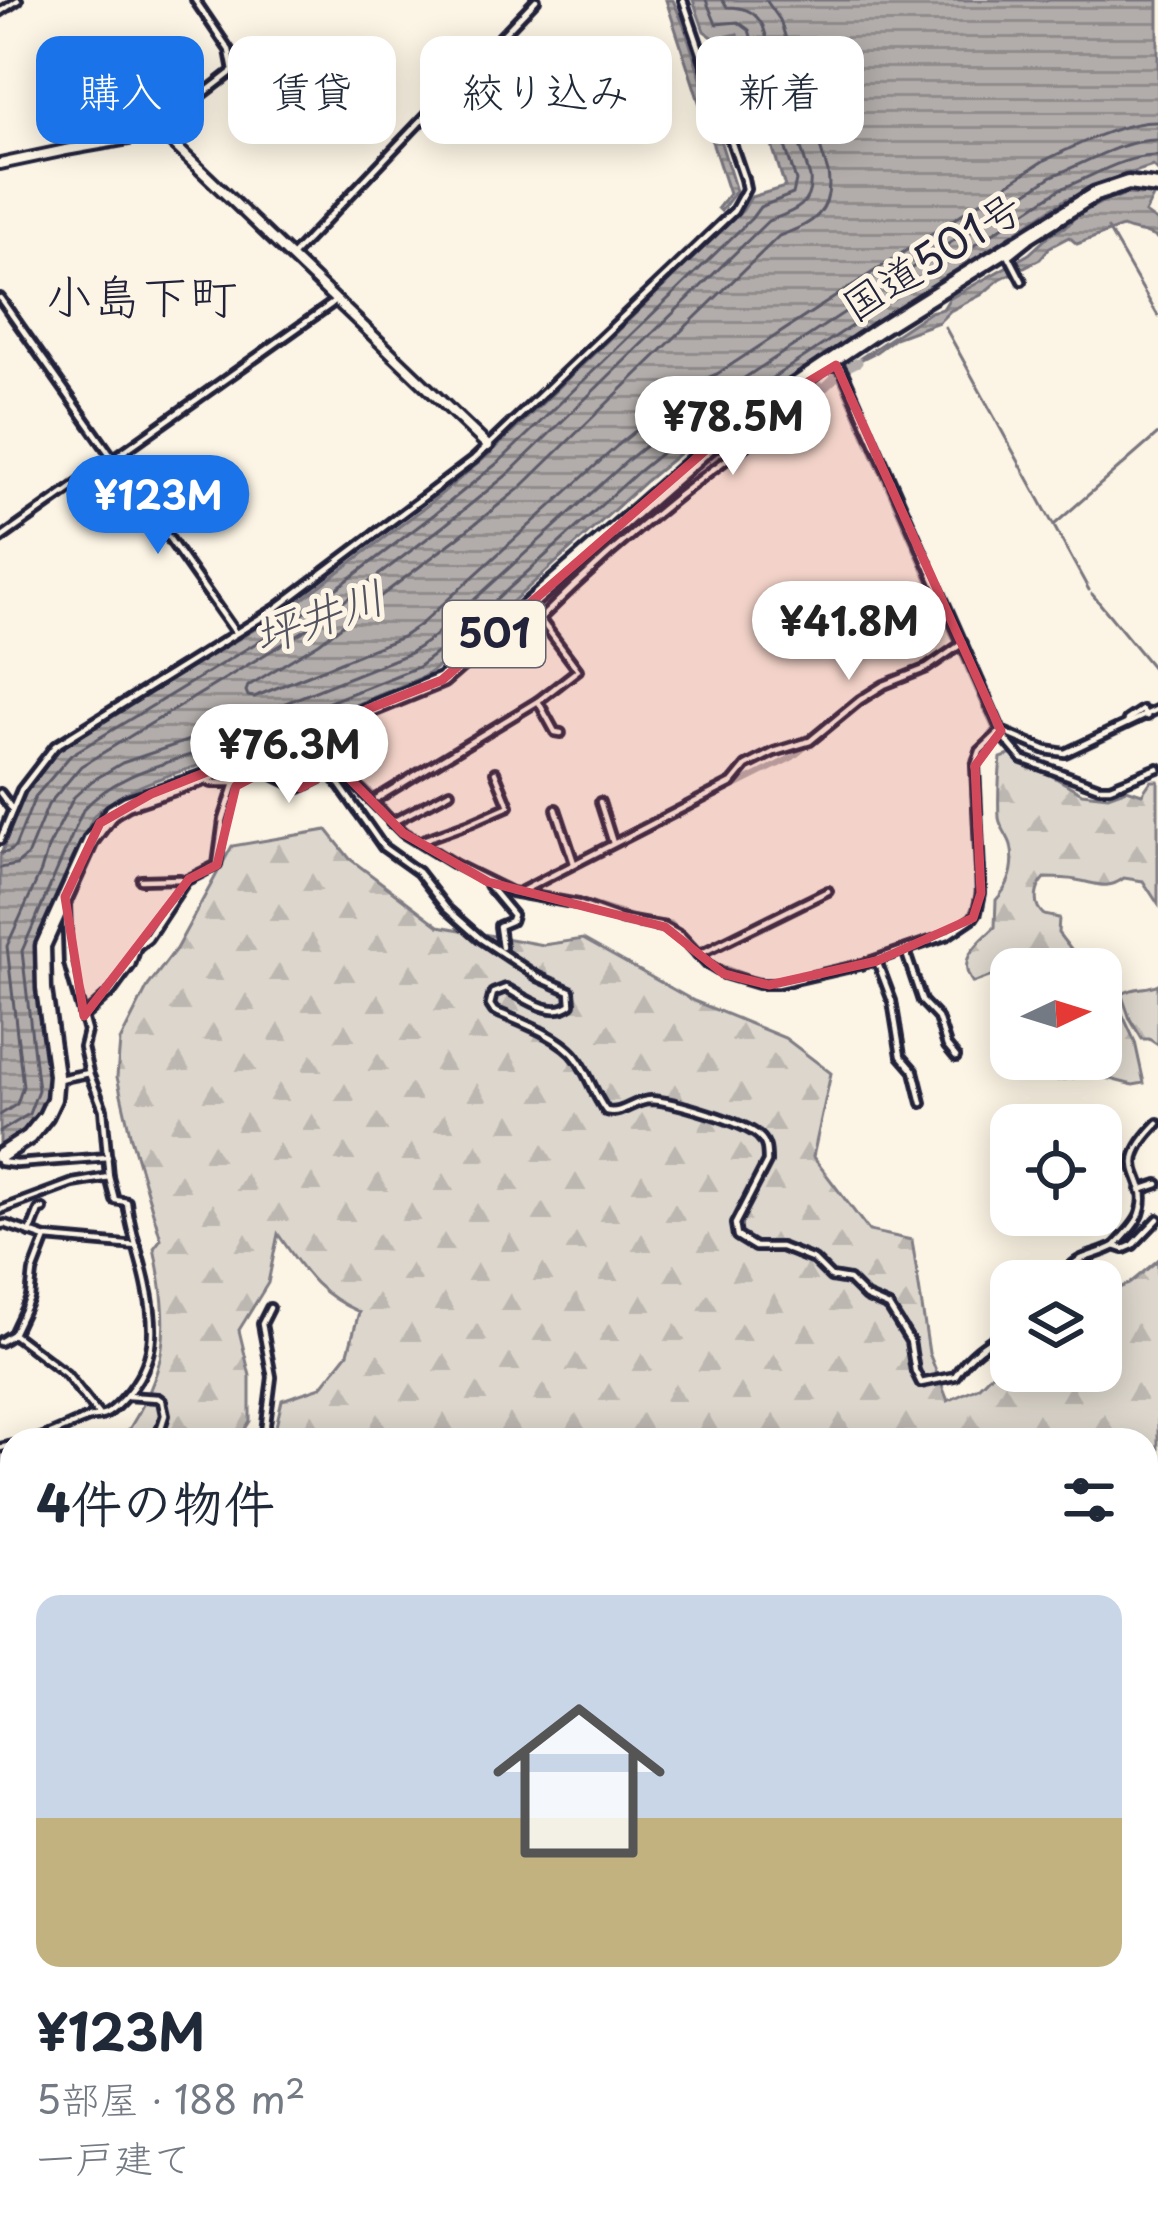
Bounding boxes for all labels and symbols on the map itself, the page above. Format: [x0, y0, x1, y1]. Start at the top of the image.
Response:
street label: 国道501号 [828, 175, 1033, 335]
district label: 小島下町 [45, 258, 237, 330]
pin: ¥78.5M [635, 376, 831, 478]
pin: ¥123M [74, 455, 242, 557]
water label: 坪井川 [243, 560, 393, 668]
pin: ¥41.8M [751, 581, 947, 683]
road number: 501 [443, 601, 545, 667]
pin: ¥76.3M [191, 704, 387, 806]
north arrow [990, 948, 1122, 1080]

